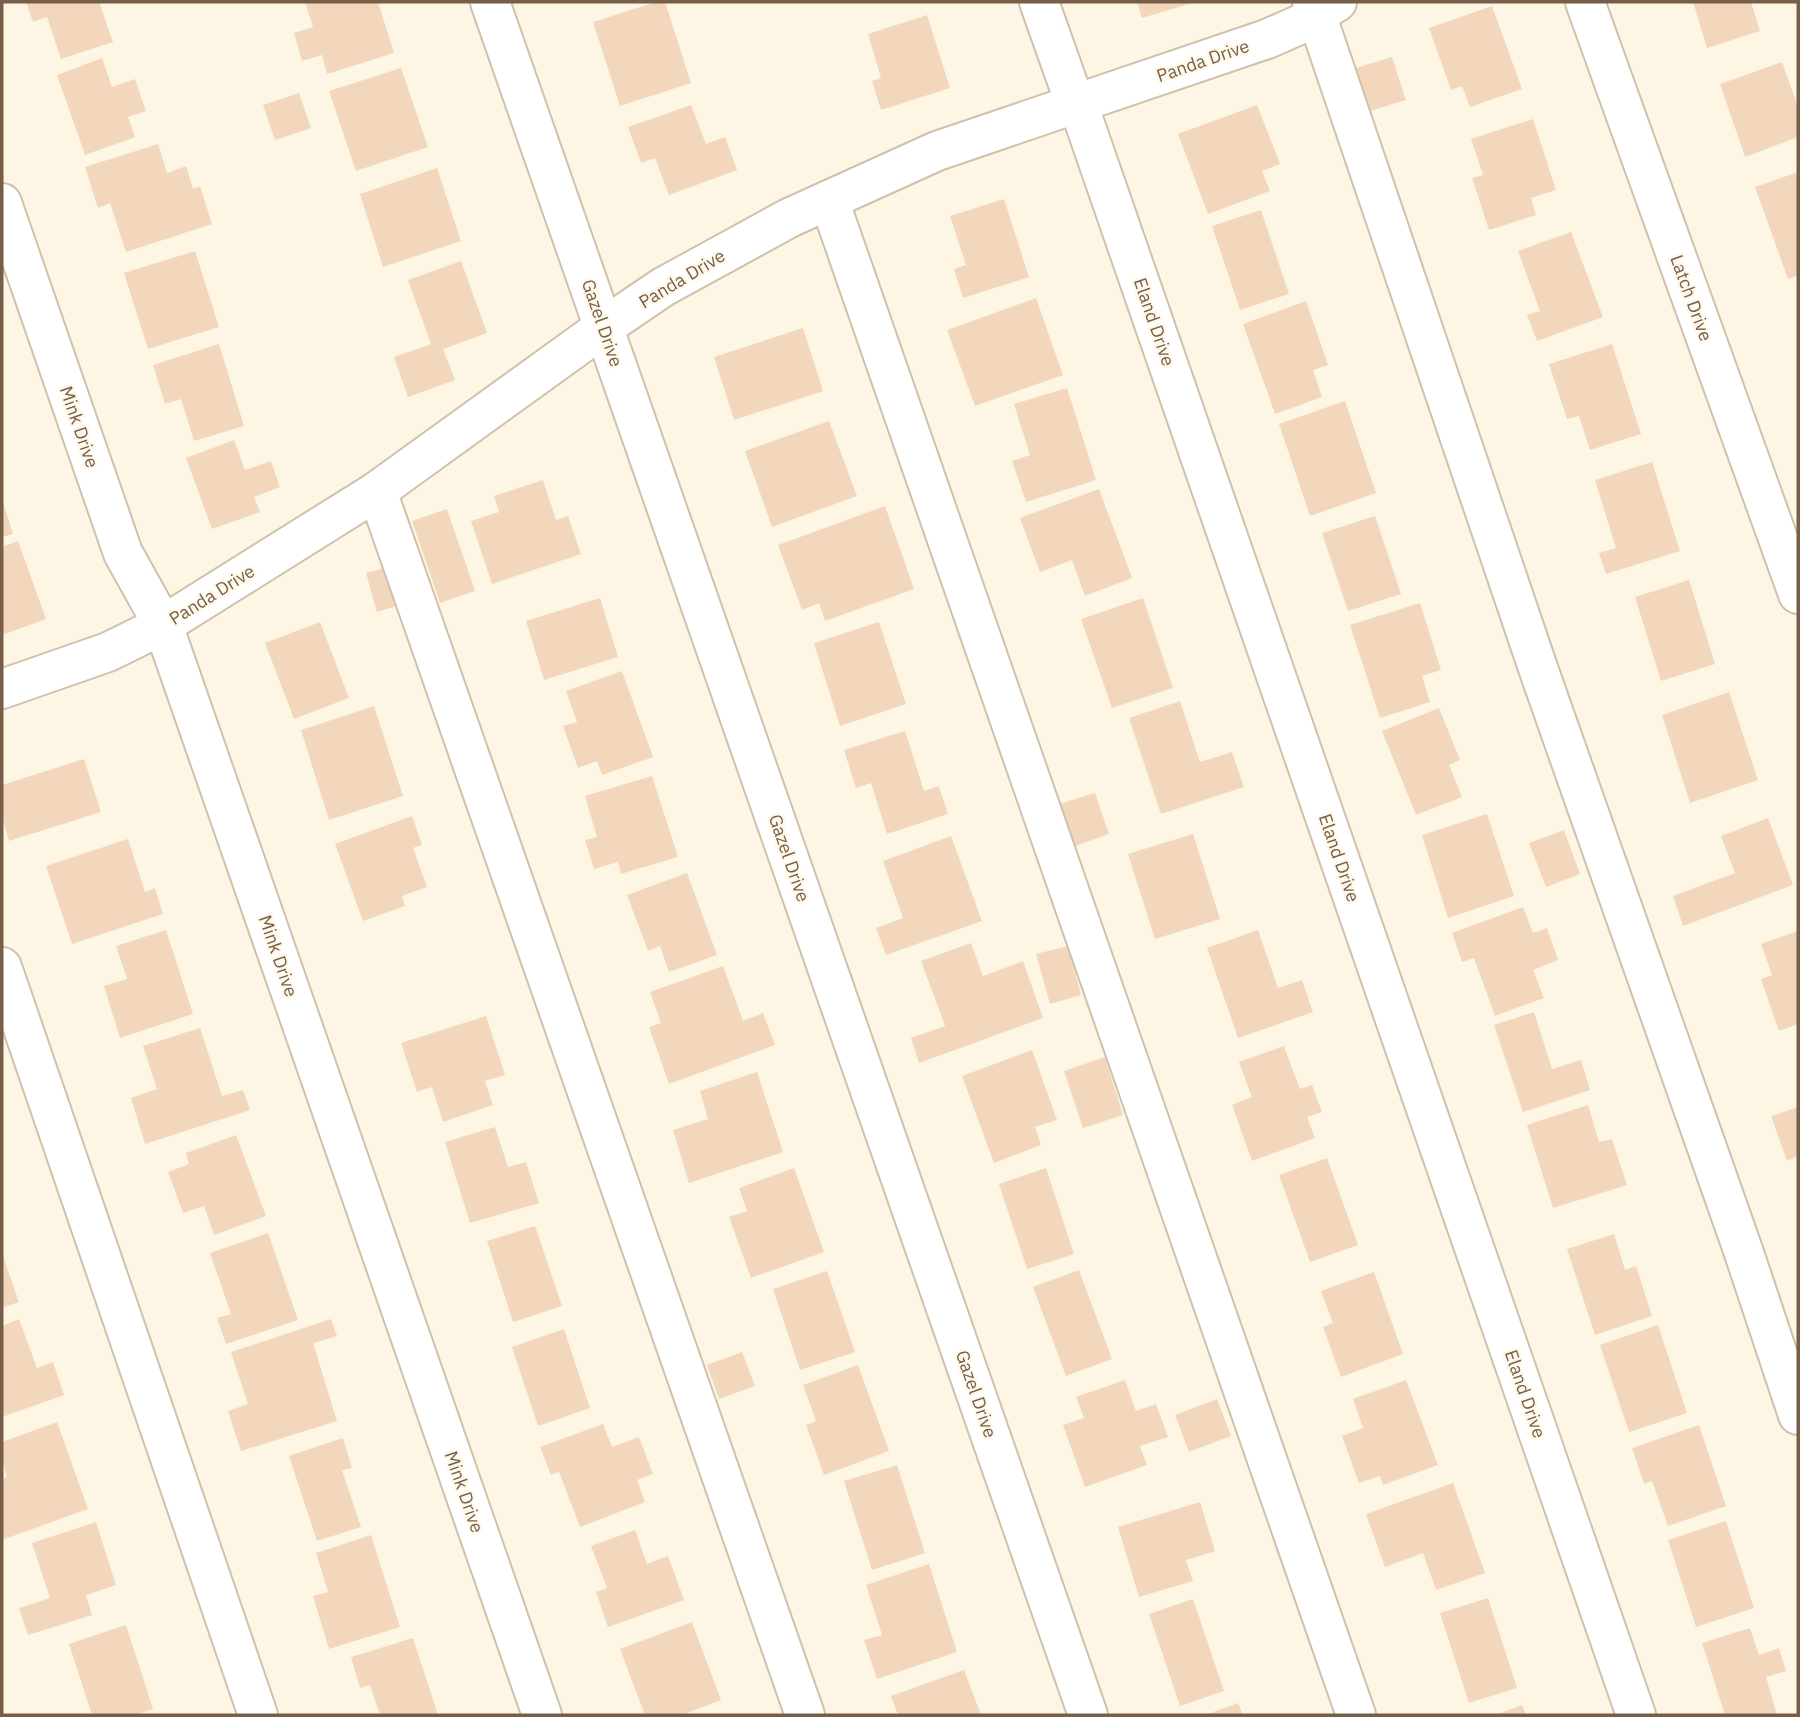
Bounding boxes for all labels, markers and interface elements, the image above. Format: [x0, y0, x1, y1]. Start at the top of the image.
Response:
street label: Panda Drive [1153, 34, 1252, 87]
street label: Panda Drive [634, 244, 729, 313]
street label: Latch Drive [1665, 252, 1718, 344]
street label: Eland Drive [1129, 275, 1180, 369]
street label: Gazel Drive [577, 276, 628, 370]
street label: Mink Drive [55, 383, 104, 471]
street label: Panda Drive [165, 559, 259, 630]
street label: Gazel Drive [764, 811, 815, 905]
street label: Eland Drive [1314, 811, 1365, 905]
street label: Mink Drive [254, 912, 303, 1000]
street label: Gazel Drive [951, 1347, 1002, 1441]
street label: Eland Drive [1500, 1347, 1551, 1441]
street label: Mink Drive [440, 1448, 489, 1536]

